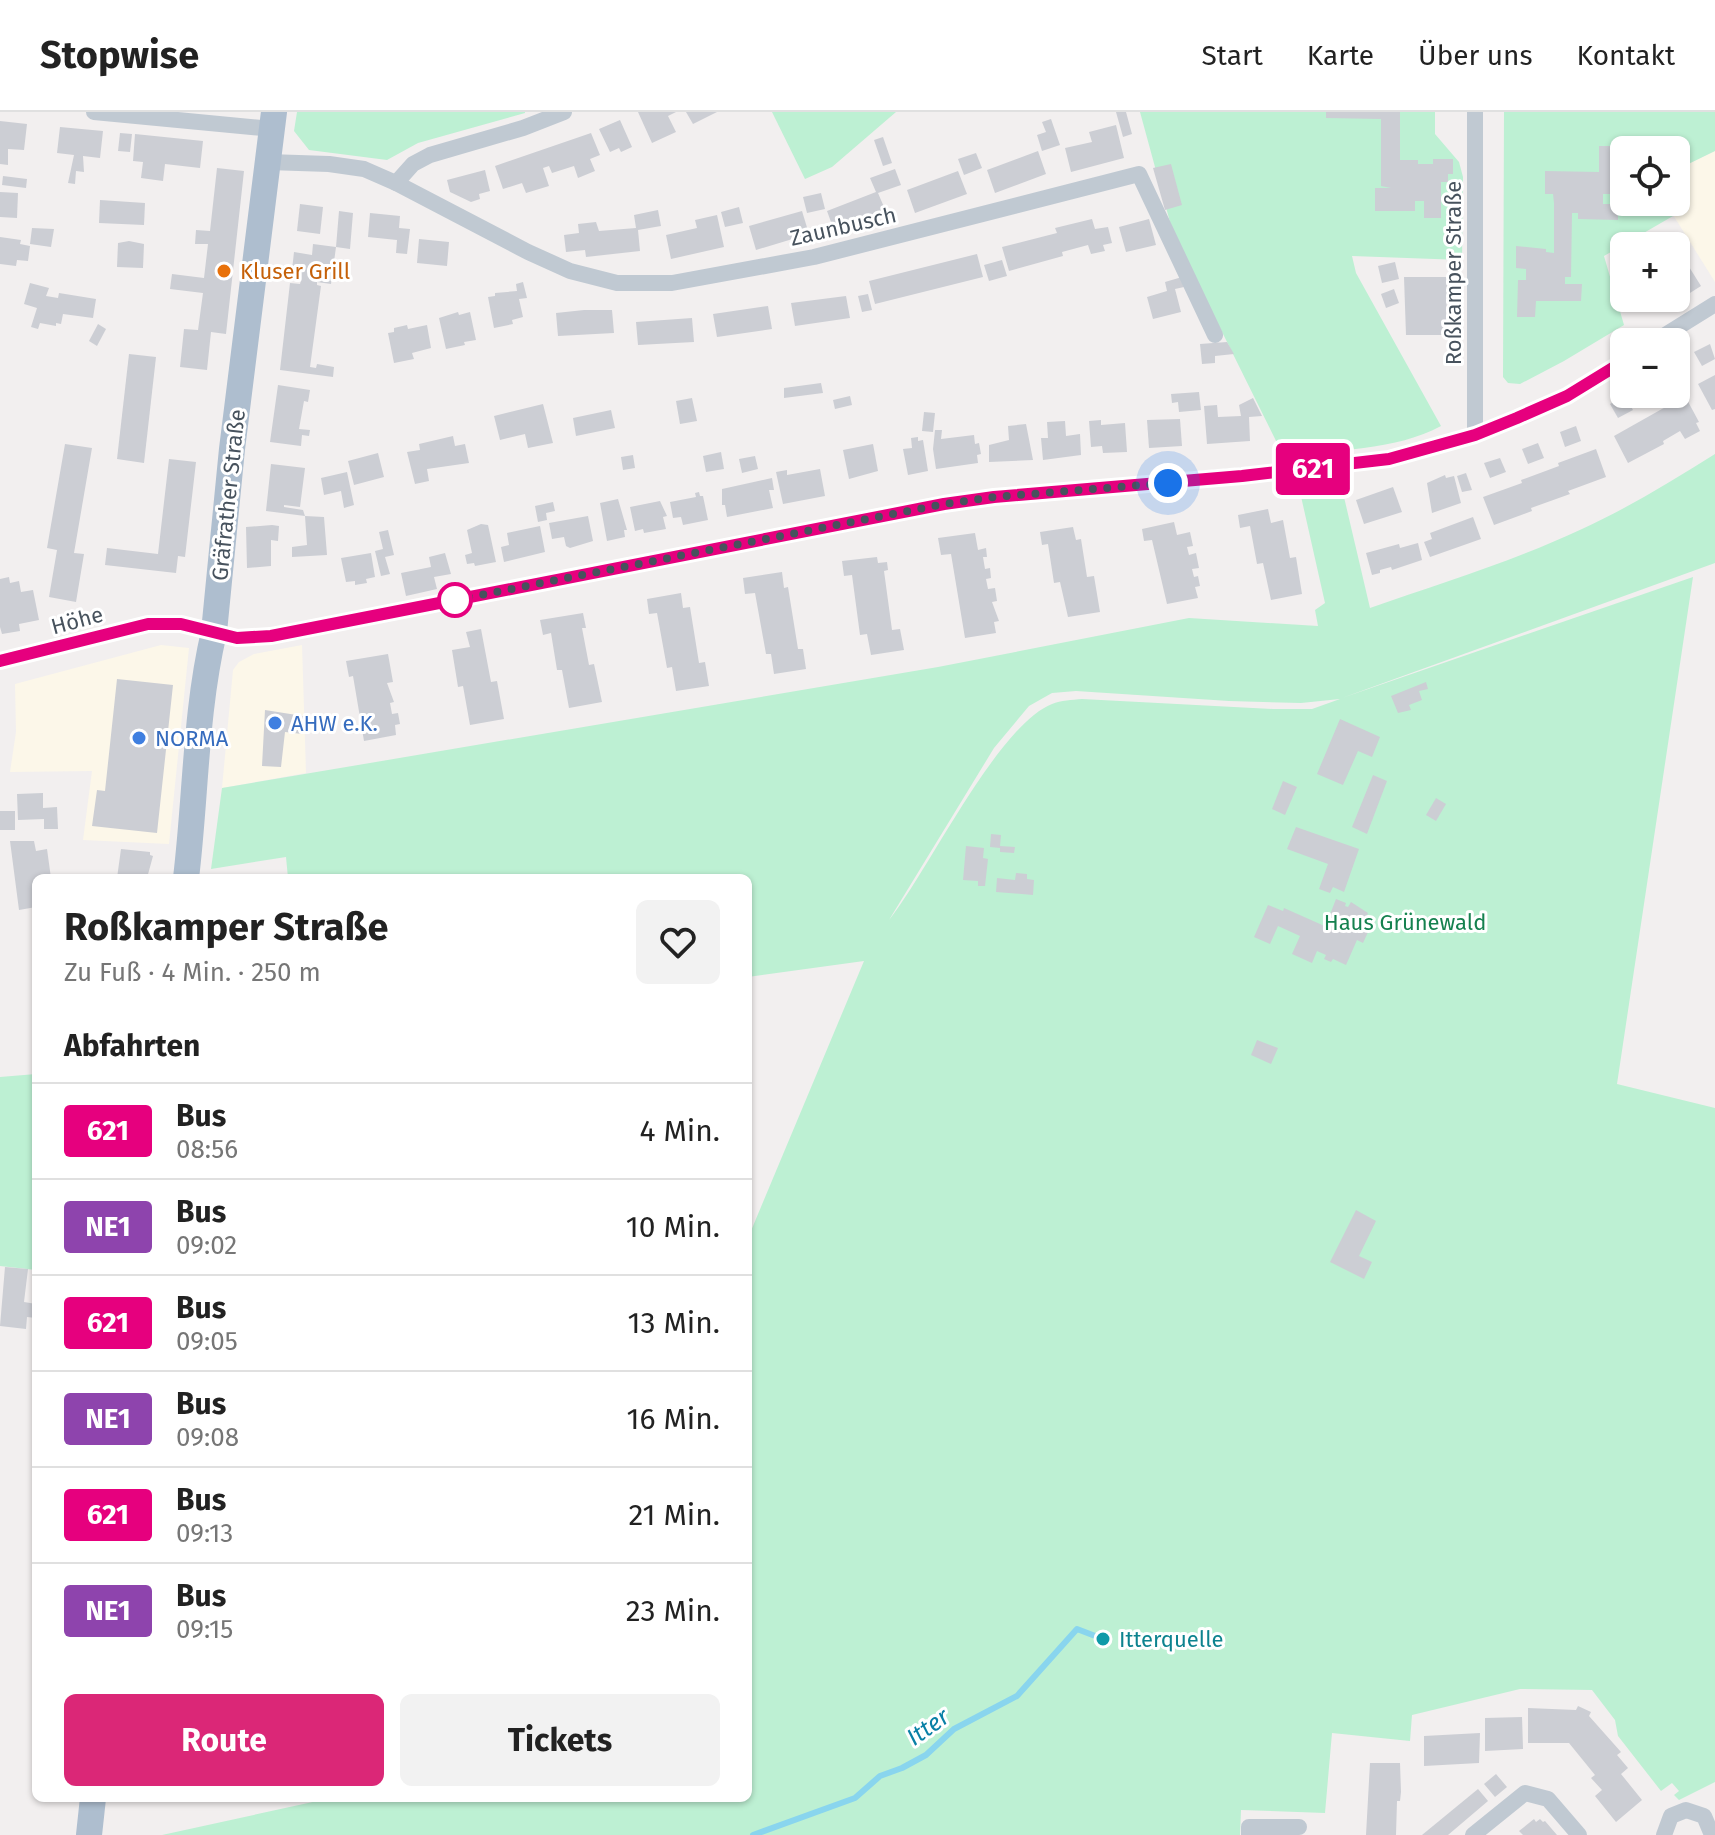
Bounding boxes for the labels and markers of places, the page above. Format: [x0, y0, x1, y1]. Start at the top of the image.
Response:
place label: Kluser Grill [240, 258, 350, 285]
marker: Kluser Grill [215, 262, 233, 280]
unlabelled marker [438, 583, 472, 617]
place label: AHW e.K. [291, 710, 378, 737]
marker: AHW e.K. [266, 714, 284, 732]
place label: NORMA [155, 725, 229, 752]
marker: NORMA [130, 729, 148, 747]
place label: Itterquelle [1119, 1626, 1224, 1653]
marker: Itterquelle [1094, 1630, 1112, 1648]

